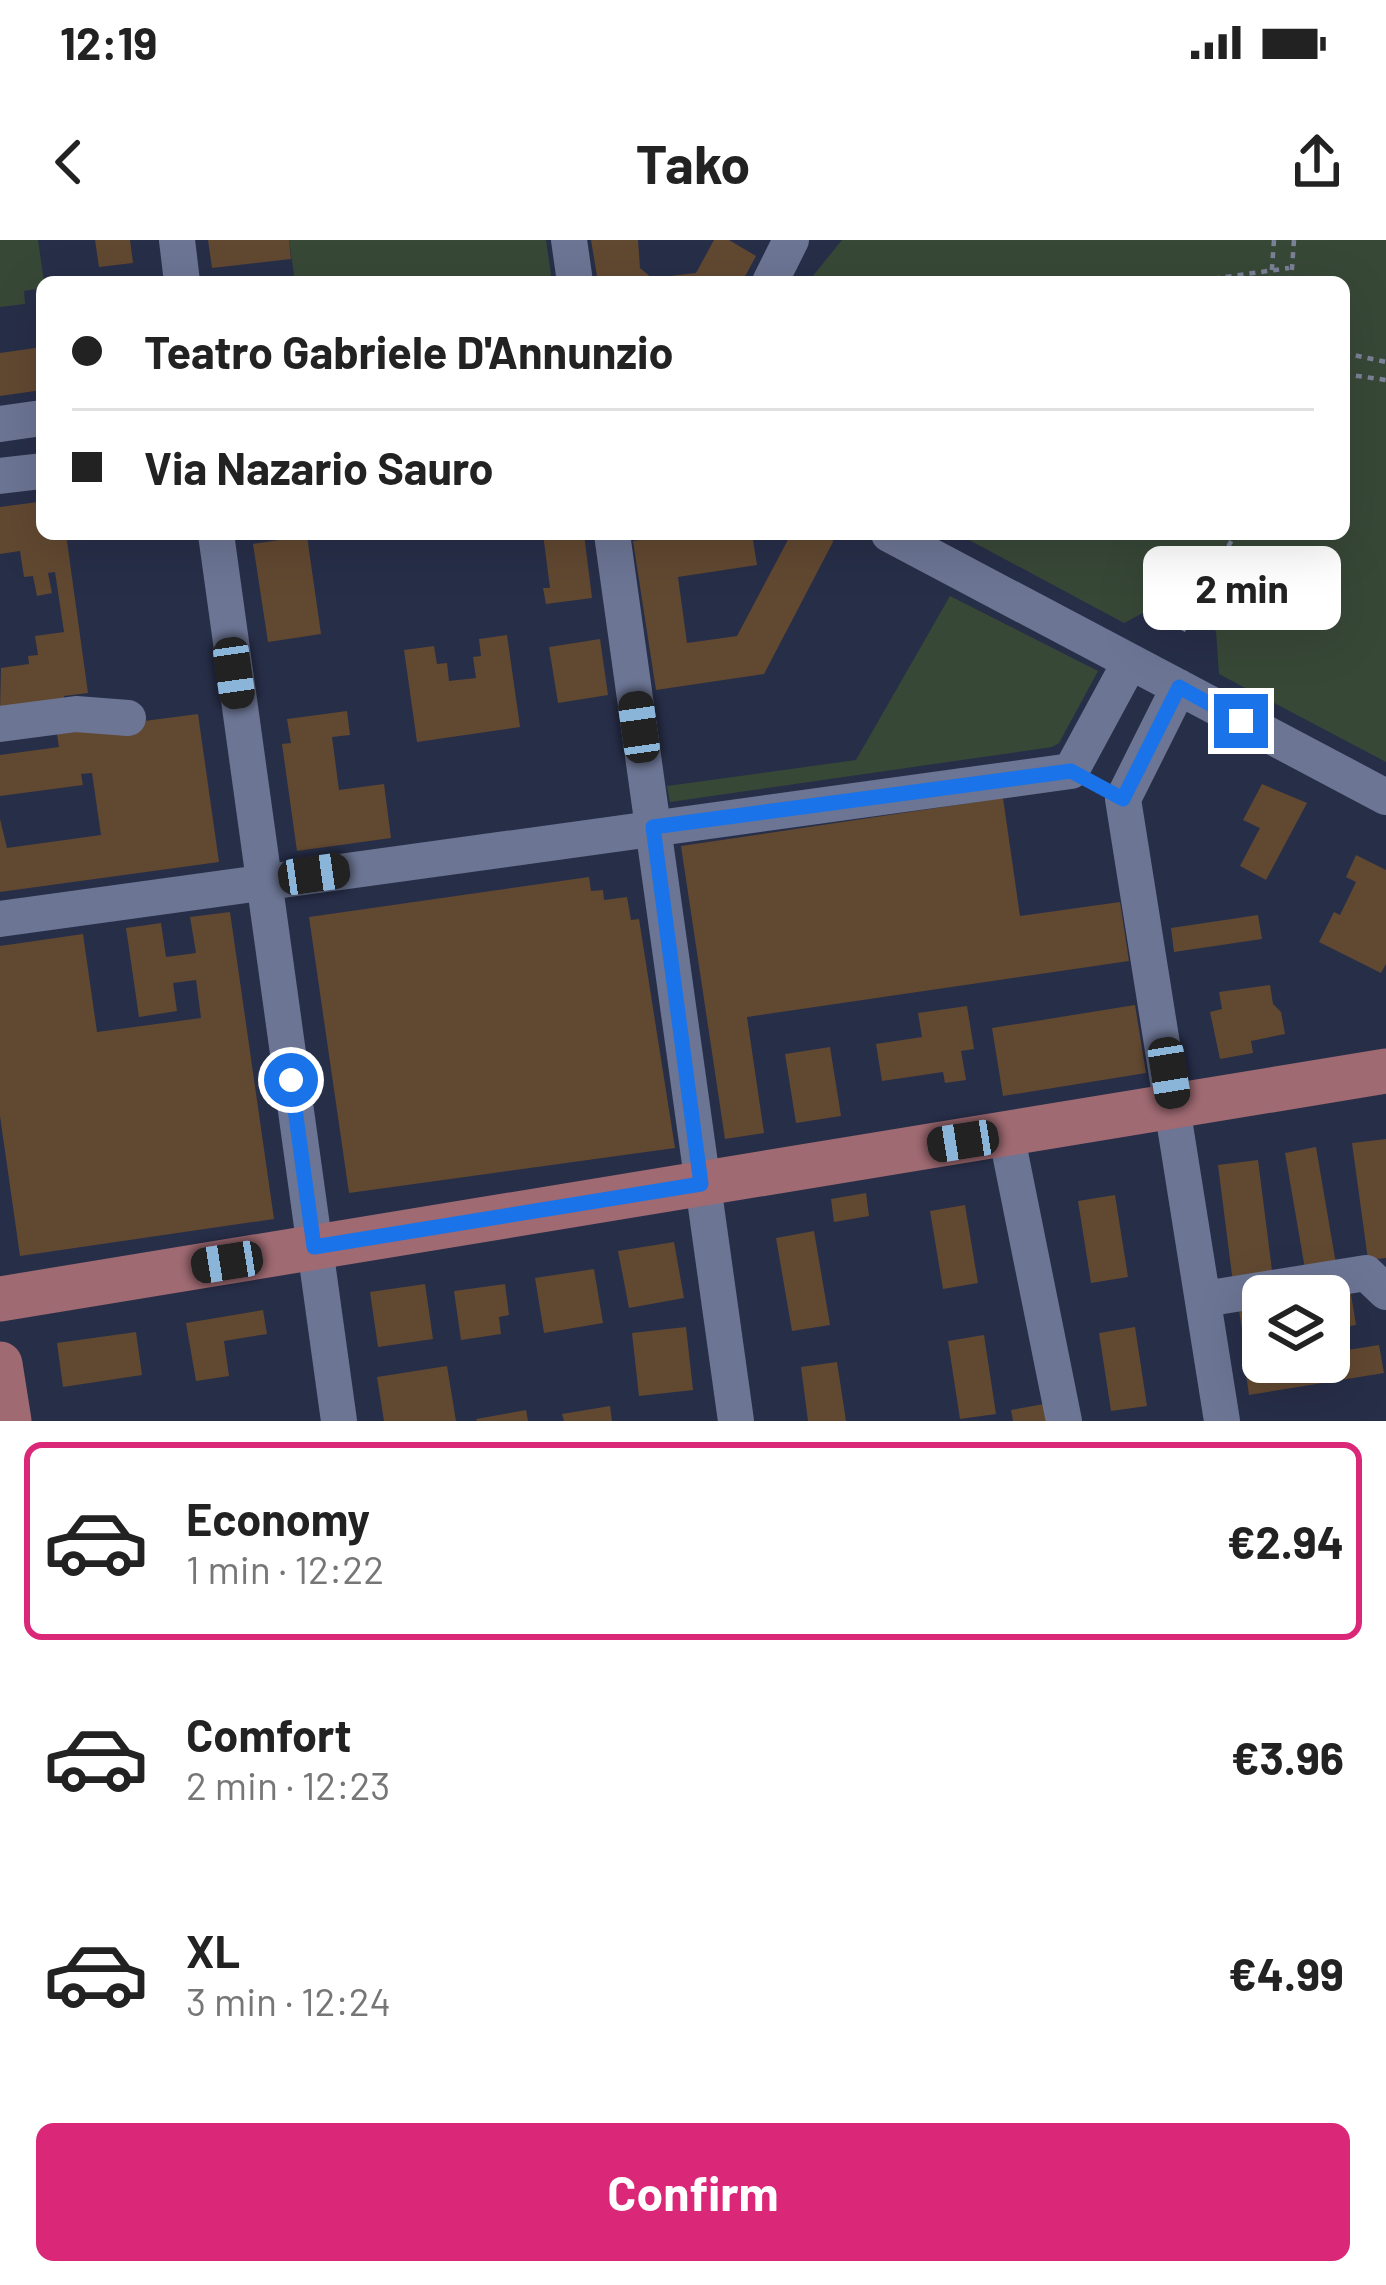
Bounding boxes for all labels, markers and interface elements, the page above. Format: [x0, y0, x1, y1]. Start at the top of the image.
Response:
text: 12:19 [60, 15, 157, 69]
icon: back [36, 129, 102, 195]
icon: share [1284, 129, 1350, 195]
text: Tako [636, 130, 750, 195]
text: Teatro Gabriele D'Annunzio [144, 324, 674, 378]
text: Via Nazario Sauro [144, 440, 494, 494]
callout: 2 min [1142, 547, 1340, 631]
text: 2 min [1195, 564, 1289, 611]
car [211, 635, 257, 711]
car [616, 689, 662, 765]
route end [1214, 694, 1268, 748]
car [276, 851, 352, 897]
car [1146, 1035, 1192, 1111]
route start [264, 1053, 318, 1107]
car [925, 1118, 1001, 1164]
car [189, 1239, 265, 1285]
map controls [1242, 1275, 1350, 1383]
button: layers [1242, 1275, 1350, 1383]
icon: car [42, 1487, 150, 1595]
text: Economy [186, 1491, 370, 1545]
text: €2.94 [1227, 1514, 1344, 1568]
text: 1 min · 12:22 [186, 1545, 384, 1592]
icon: car [42, 1703, 150, 1811]
text: Comfort [186, 1707, 352, 1761]
text: €3.96 [1231, 1730, 1344, 1784]
text: 2 min · 12:23 [186, 1761, 390, 1808]
icon: car [42, 1919, 150, 2027]
text: XL [186, 1923, 240, 1977]
text: €4.99 [1228, 1946, 1344, 2000]
text: 3 min · 12:24 [186, 1977, 391, 2024]
button: Confirm [36, 2123, 1350, 2261]

